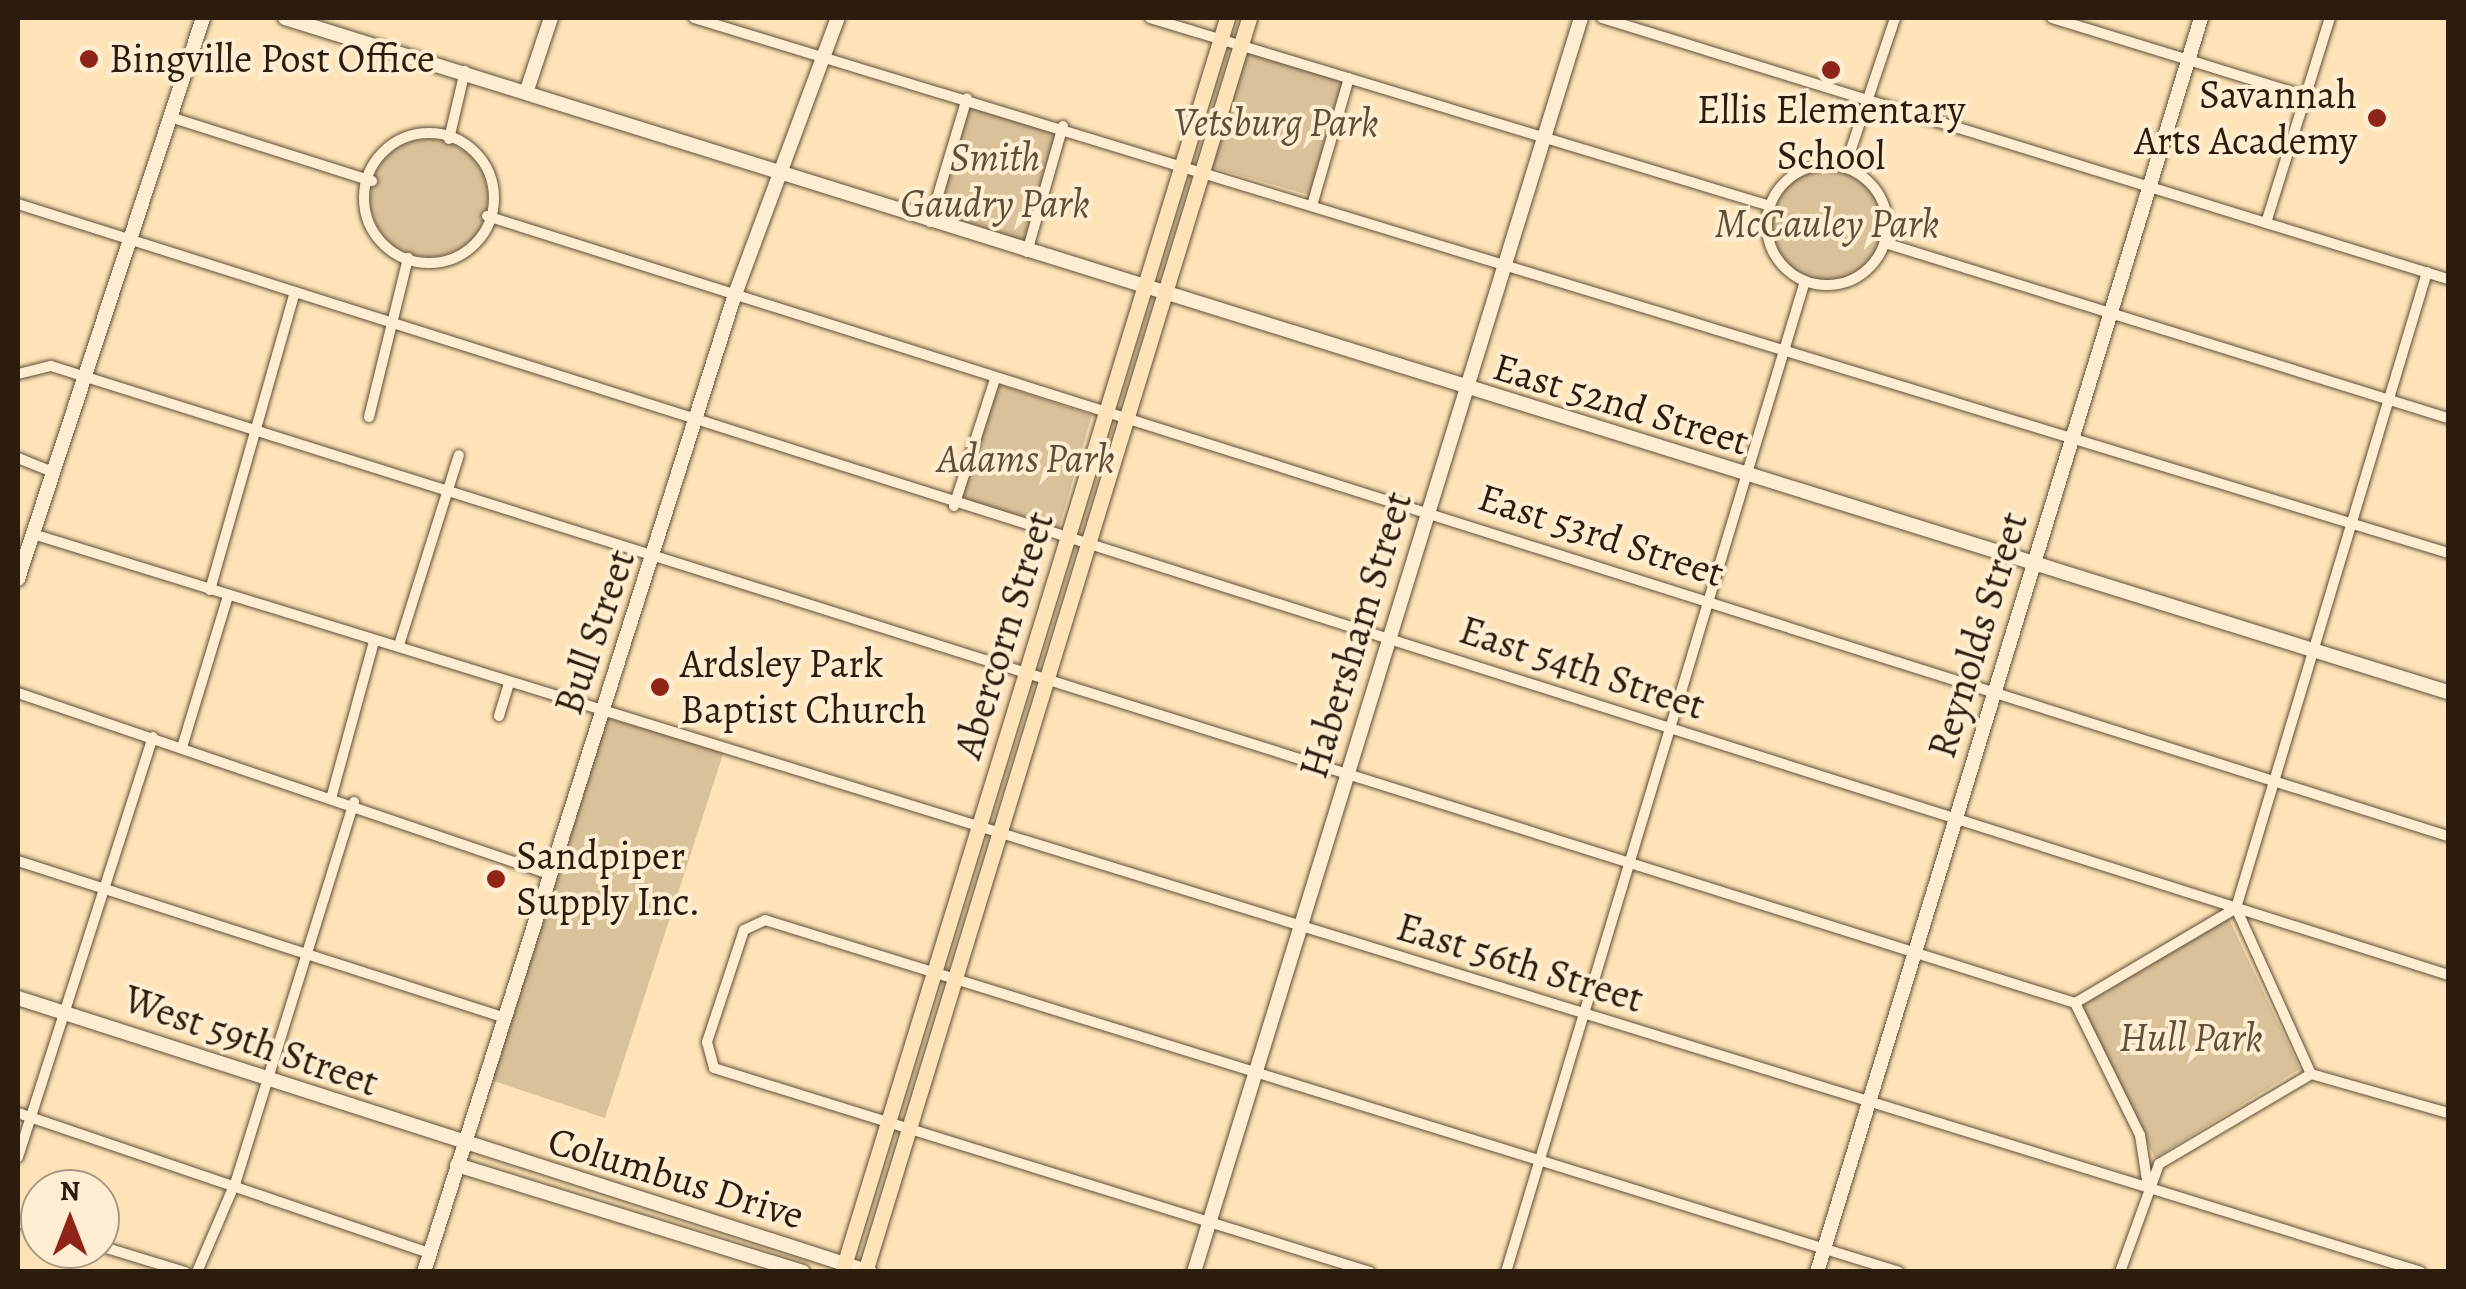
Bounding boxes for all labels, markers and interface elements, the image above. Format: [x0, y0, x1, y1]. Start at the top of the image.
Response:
place label: Bingville Post Office [109, 35, 435, 83]
marker: Bingville Post Office [78, 48, 100, 70]
marker: Ellis Elementary School [1820, 59, 1842, 81]
place label: Savannah Arts Academy [2134, 71, 2357, 165]
place label: Ellis Elementary School [1697, 86, 1965, 180]
park label: Vetsburg Park [1173, 99, 1379, 147]
marker: Savannah Arts Academy [2366, 107, 2388, 129]
park label: Smith Gaudry Park [900, 134, 1090, 228]
park label: McCauley Park [1715, 200, 1939, 248]
street label: East 52nd Street [1487, 342, 1755, 466]
park label: Adams Park [937, 435, 1115, 483]
street label: East 53rd Street [1472, 473, 1730, 597]
street label: Habersham Street [1290, 486, 1422, 784]
street label: Abercorn Street [944, 506, 1064, 764]
street label: Reynolds Street [1918, 506, 2038, 764]
street label: Bull Street [544, 543, 646, 721]
street label: East 54th Street [1453, 606, 1711, 730]
place label: Ardsley Park Baptist Church [680, 640, 927, 734]
marker: Ardsley Park Baptist Church [649, 676, 671, 698]
place label: Sandpiper Supply Inc. [516, 832, 701, 926]
marker: Sandpiper Supply Inc. [485, 868, 507, 890]
street label: East 56th Street [1391, 903, 1649, 1023]
street label: West 59th Street [118, 975, 384, 1107]
park label: Hull Park [2119, 1014, 2263, 1062]
street label: Columbus Drive [542, 1116, 810, 1240]
north arrow [20, 1169, 120, 1269]
text: N [60, 1172, 80, 1210]

